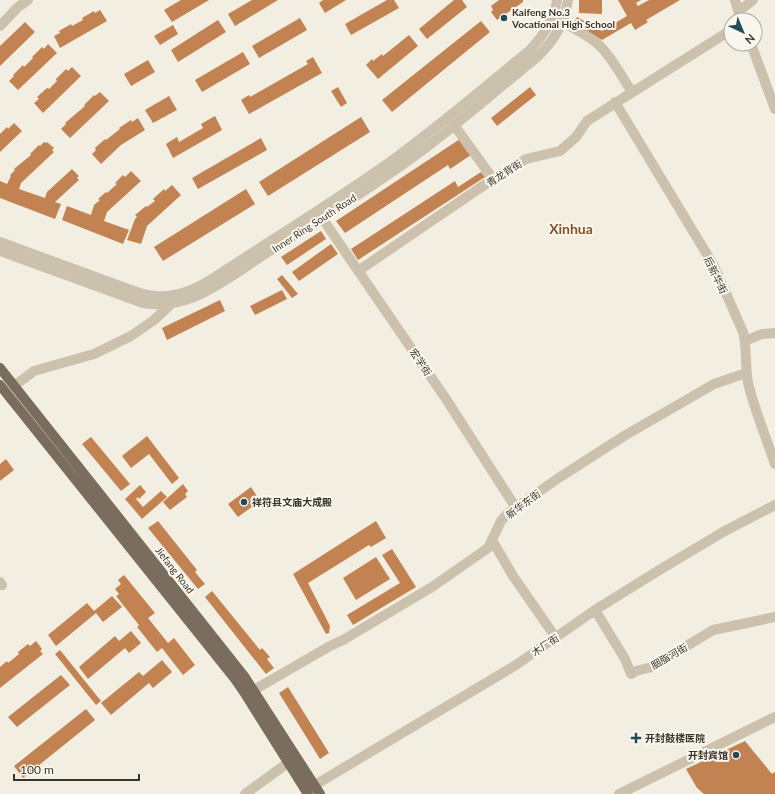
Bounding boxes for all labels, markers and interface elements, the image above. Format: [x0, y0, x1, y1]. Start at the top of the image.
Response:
place label: Kaifeng No.3 Vocational High School [511, 6, 615, 30]
north arrow [723, 12, 763, 52]
marker: Kaifeng No.3 Vocational High School [499, 13, 509, 23]
text: N [743, 32, 758, 47]
street label: 青龙背街 [484, 157, 524, 189]
street label: Inner Ring South Road [270, 191, 358, 255]
district label: Xinhua [549, 220, 593, 237]
street label: 后新华街 [702, 254, 730, 296]
street label: 宏学街 [408, 346, 434, 378]
street label: 新华东街 [503, 487, 543, 521]
place label: 祥符县文庙大成殿 [252, 496, 332, 508]
marker: 祥符县文庙大成殿 [239, 497, 249, 507]
street label: Jiefang Road [153, 544, 197, 596]
street label: 木厂街 [529, 632, 561, 658]
street label: 胭脂河街 [649, 641, 689, 671]
marker: 开封鼓楼医院 [630, 732, 642, 744]
place label: 开封鼓楼医院 [645, 732, 705, 744]
place label: 开封宾馆 [688, 749, 728, 761]
marker: 开封宾馆 [731, 750, 741, 760]
scale bar [14, 756, 139, 782]
text: 100 m [20, 762, 54, 777]

